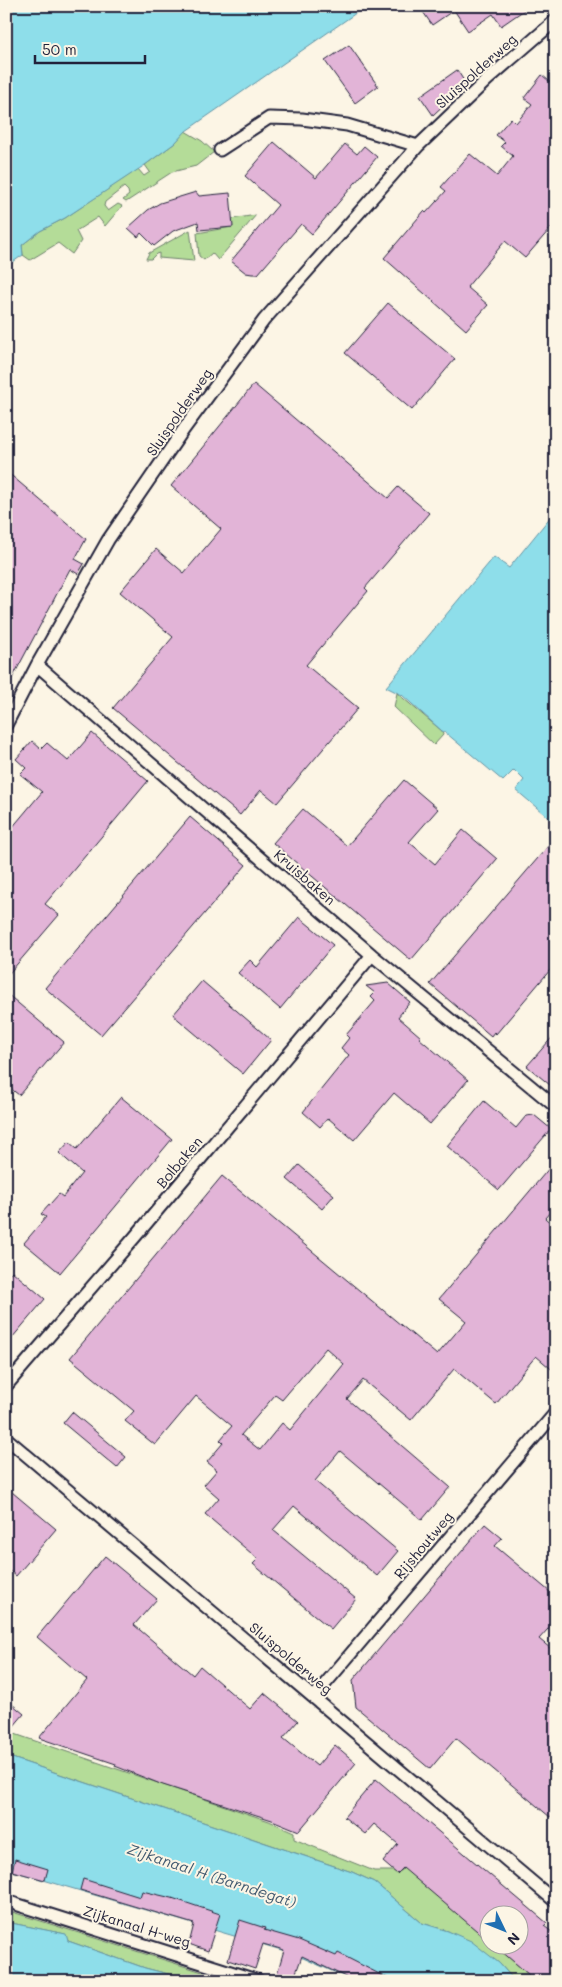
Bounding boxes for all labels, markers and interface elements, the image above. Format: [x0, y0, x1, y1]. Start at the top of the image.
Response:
street label: Sluispolderweg [431, 30, 521, 112]
scale bar [35, 32, 145, 64]
text: 50 m [42, 39, 77, 59]
street label: Sluispolderweg [142, 364, 216, 460]
street label: Kruisbaken [270, 845, 340, 909]
street label: Bolbaken [152, 1132, 206, 1192]
street label: Rijshoutweg [389, 1507, 457, 1583]
street label: Sluispolderweg [246, 1618, 336, 1698]
water label: Zijkanaal H (Barndegat) [125, 1838, 299, 1912]
street label: Zijkanaal H-weg [81, 1901, 193, 1951]
north arrow [480, 1904, 530, 1954]
text: N [503, 1929, 524, 1950]

